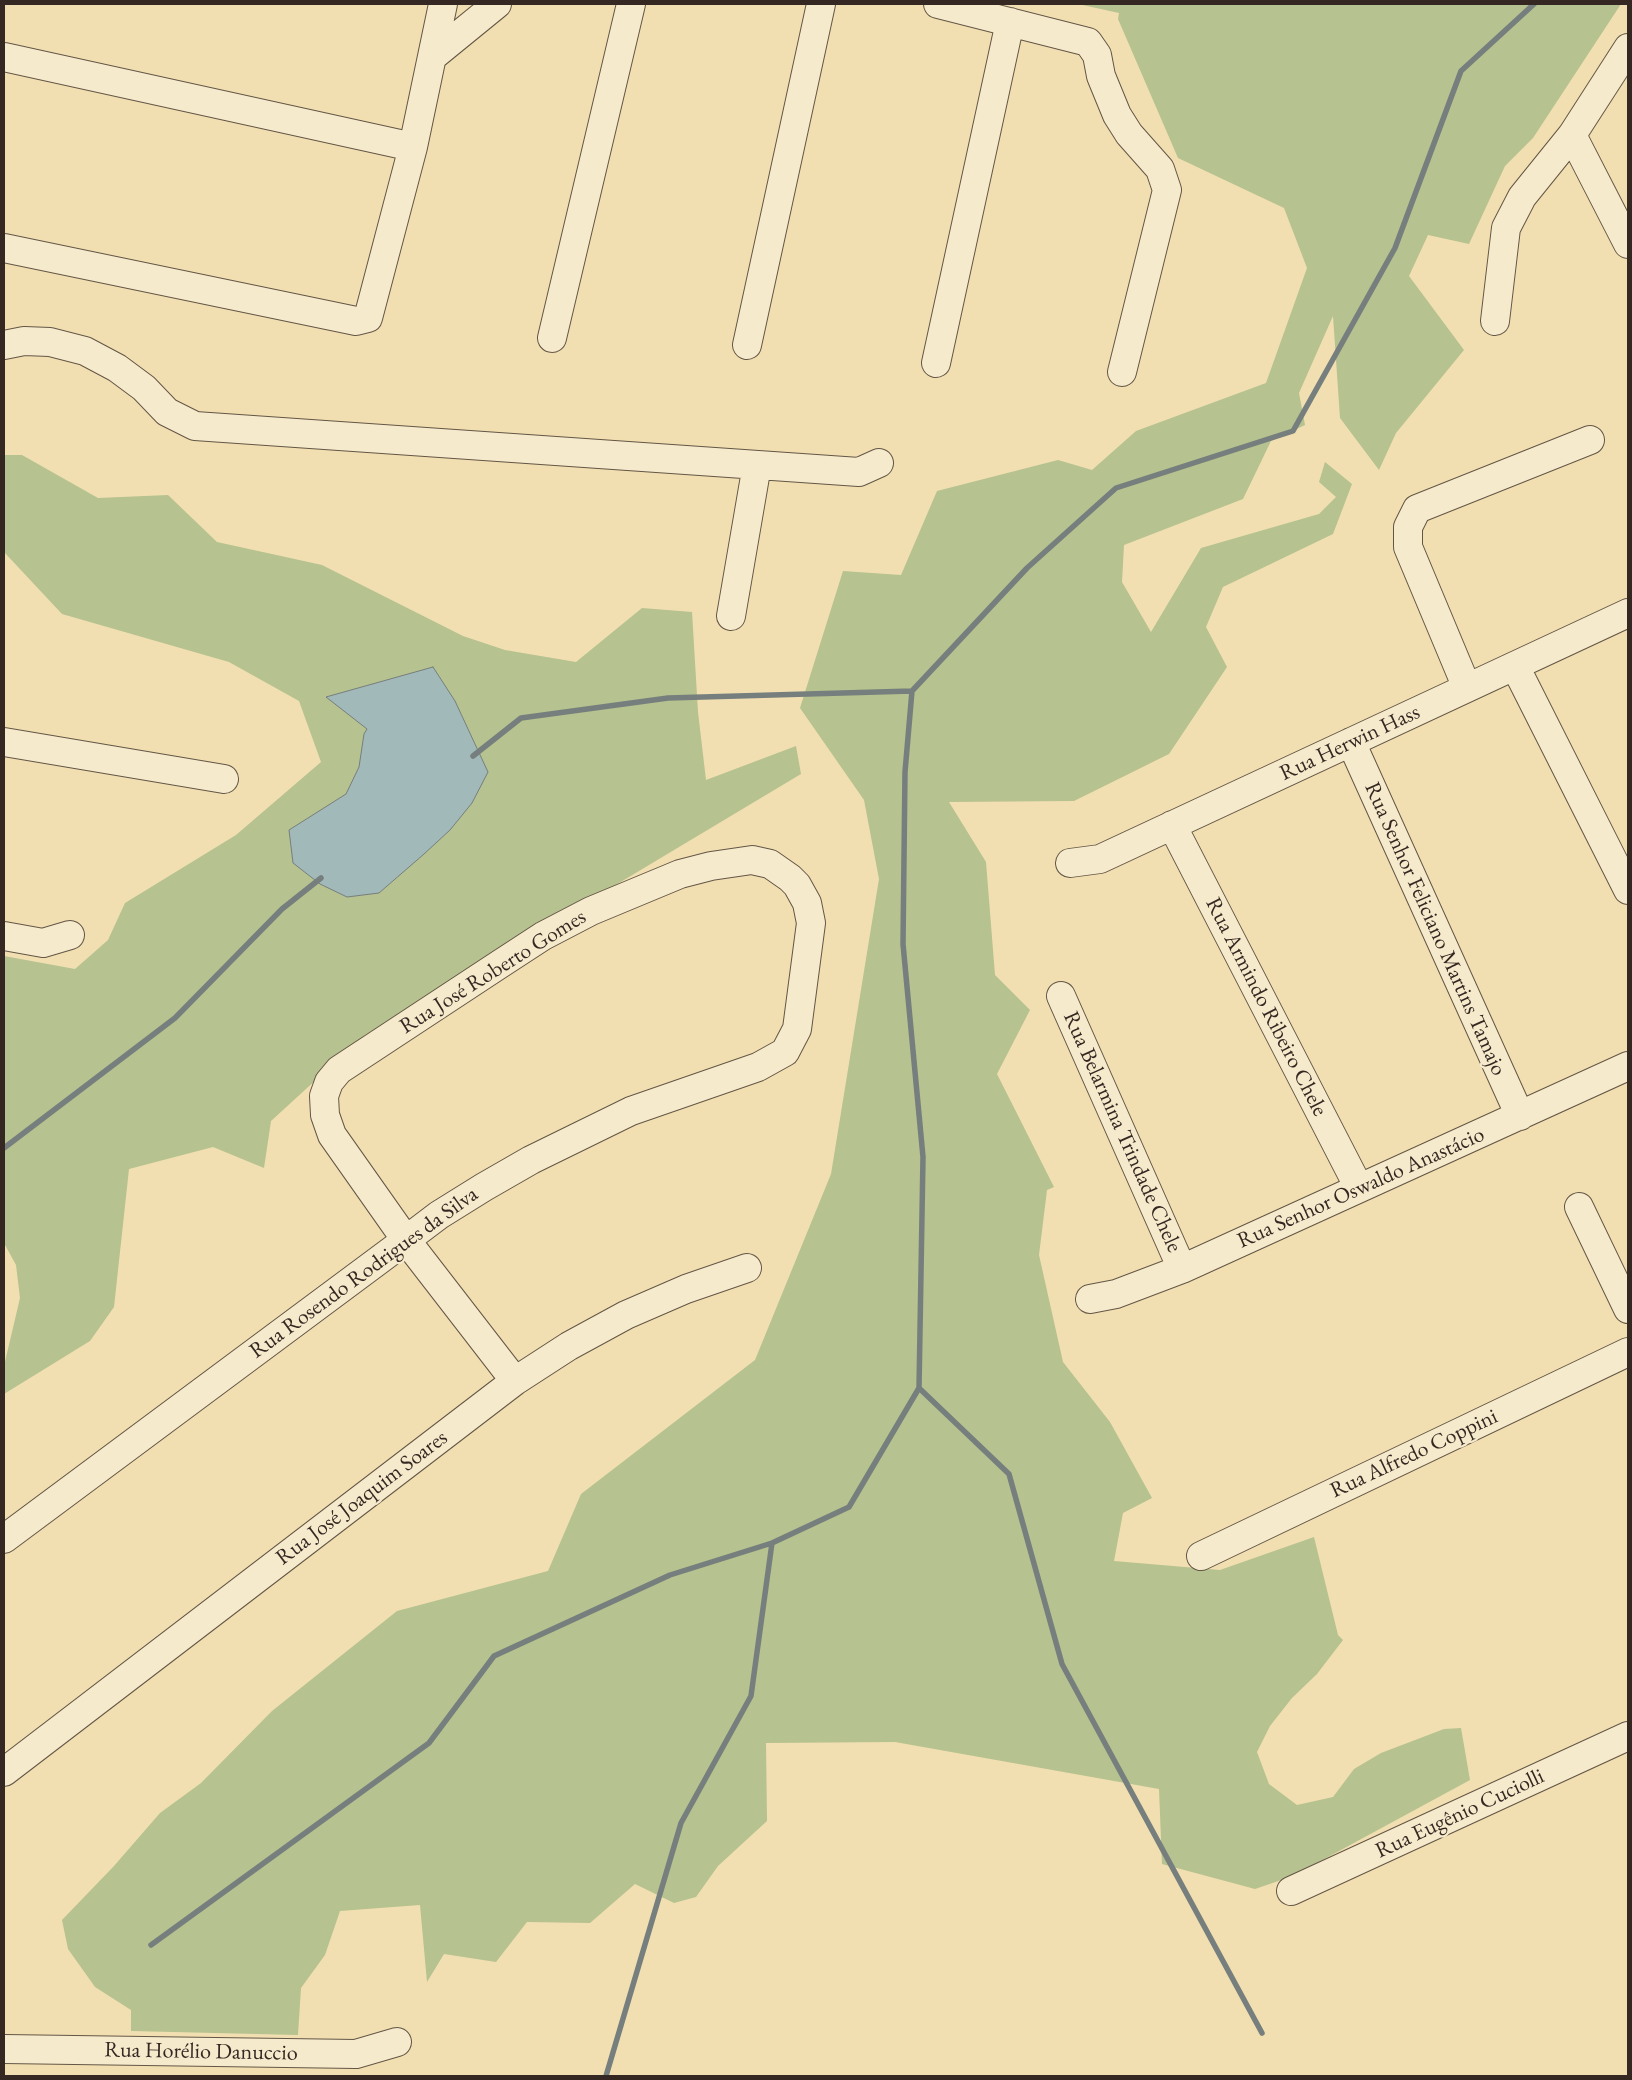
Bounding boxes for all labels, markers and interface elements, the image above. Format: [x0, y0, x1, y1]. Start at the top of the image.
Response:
street label: Rua Herwin Hass [1276, 699, 1424, 787]
street label: Rua Senhor Feliciano Martins Tamajo [1358, 778, 1512, 1080]
street label: Rua Armindo Ribeiro Chele [1199, 893, 1333, 1121]
street label: Rua José Roberto Gomes [395, 904, 591, 1040]
street label: Rua Belarmina Trindade Chele [1057, 1007, 1187, 1257]
street label: Rua Senhor Oswaldo Anastácio [1233, 1122, 1489, 1254]
street label: Rua Rosendo Rodrigues da Silva [245, 1181, 483, 1365]
street label: Rua Alfredo Coppini [1326, 1404, 1502, 1504]
street label: Rua José Joaquim Soares [271, 1425, 453, 1571]
street label: Rua Eugênio Cuciolli [1372, 1763, 1548, 1865]
street label: Rua Horélio Danuccio [104, 2037, 298, 2067]

